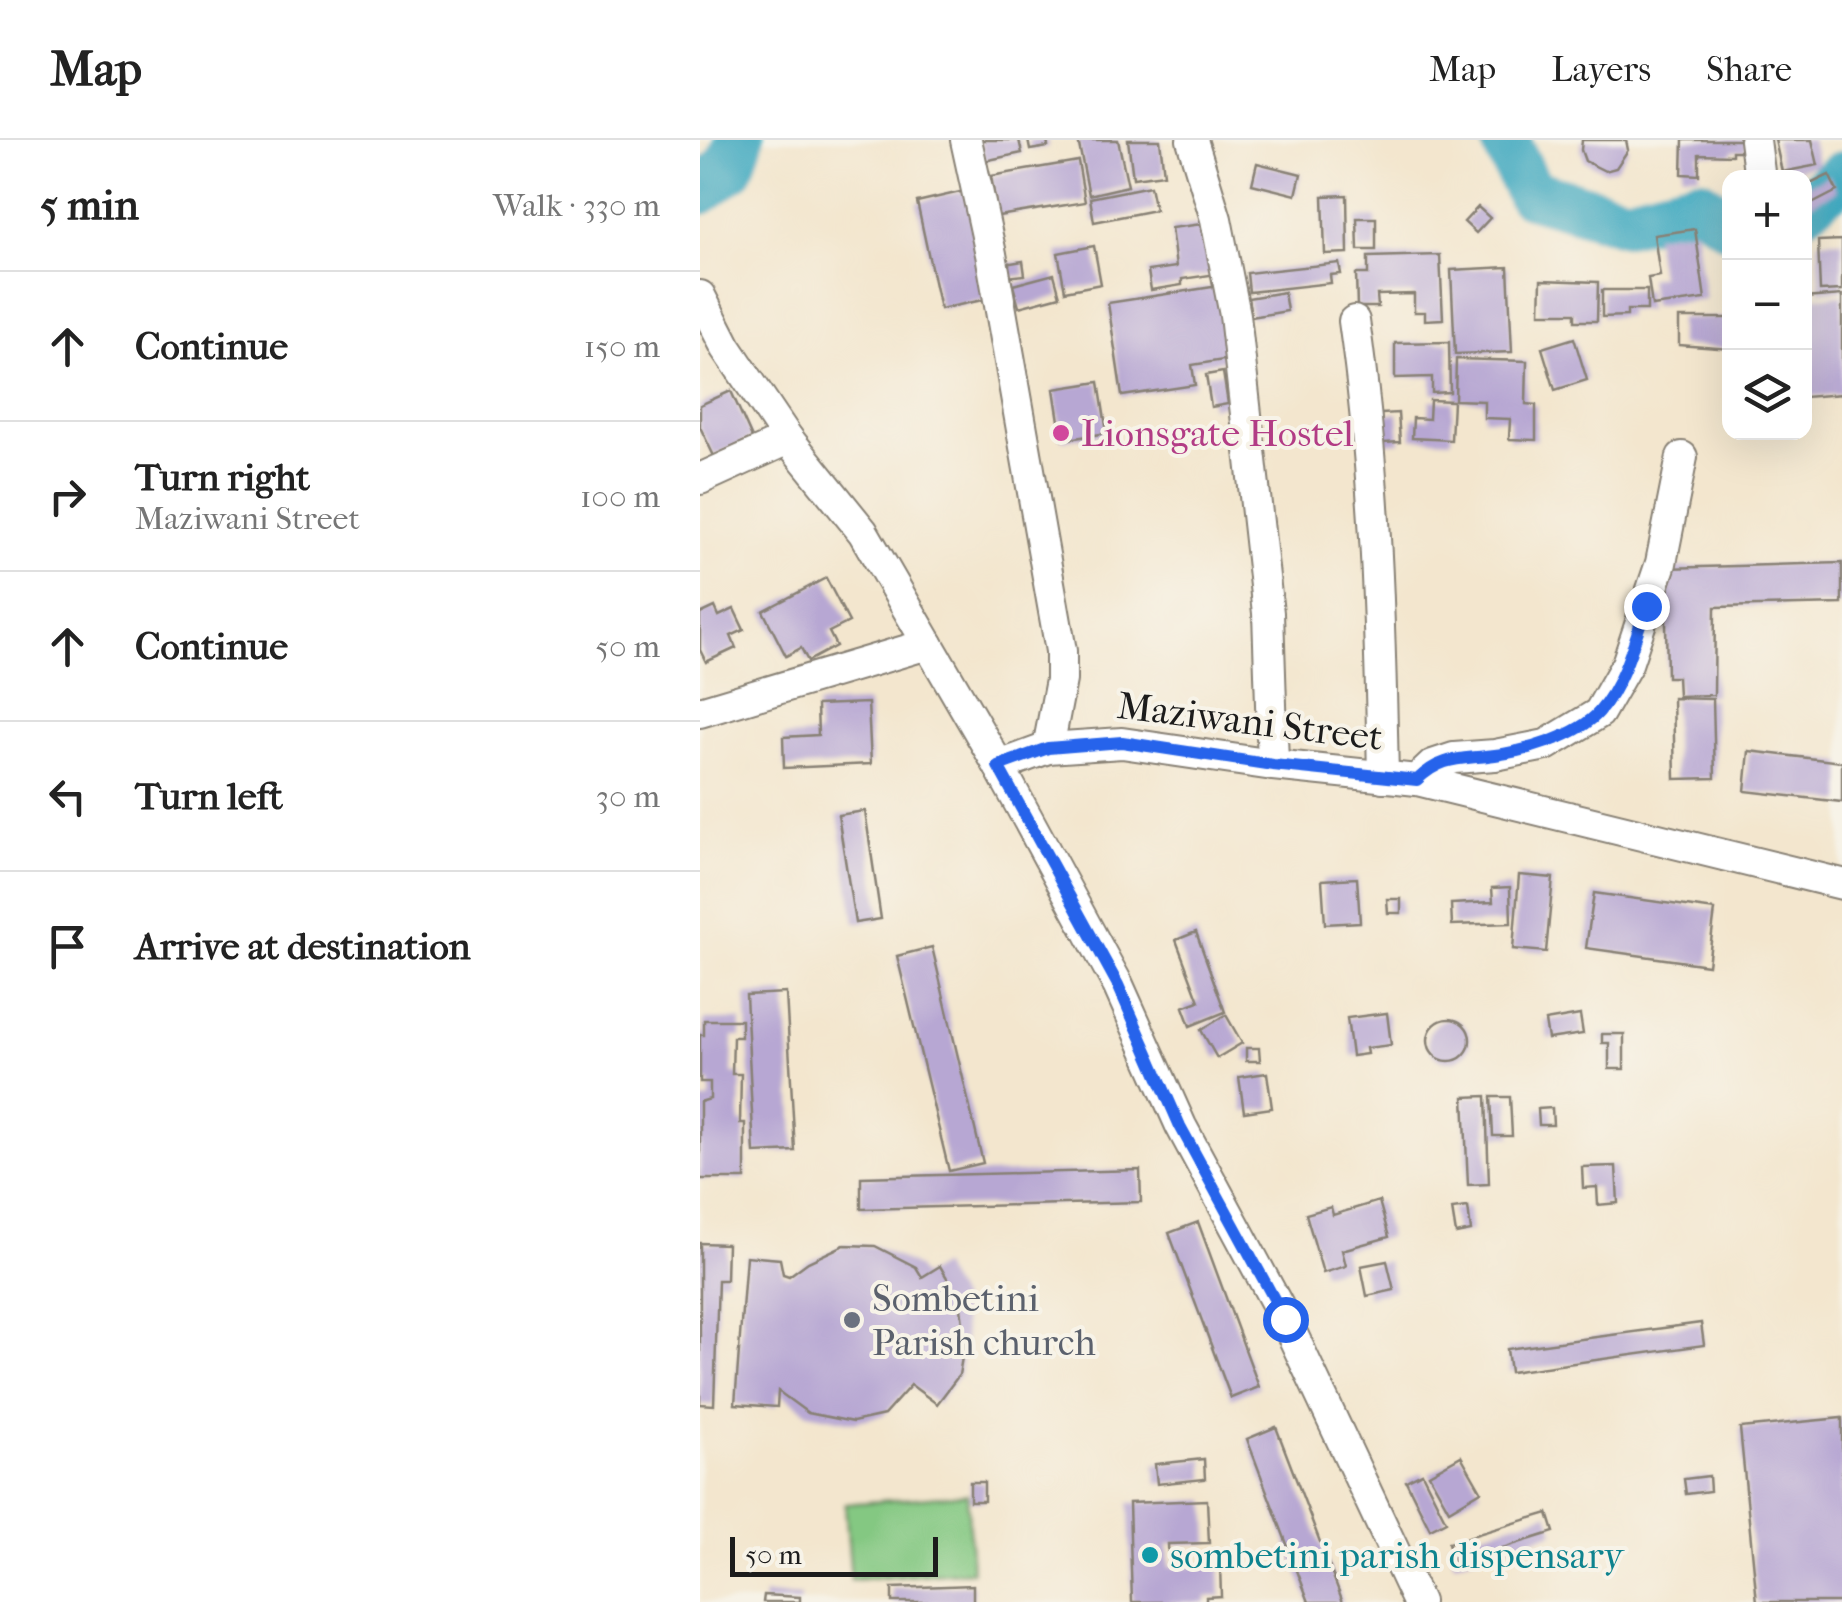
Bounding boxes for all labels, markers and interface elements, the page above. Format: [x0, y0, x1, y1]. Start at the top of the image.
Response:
text: Map [50, 41, 142, 97]
text: Map [1429, 49, 1496, 90]
text: Layers [1551, 49, 1651, 90]
text: Share [1706, 49, 1792, 90]
map controls [1722, 170, 1812, 440]
button: + [1722, 170, 1812, 260]
text: 5 min [40, 181, 139, 230]
text: Walk · 330 m [493, 187, 660, 224]
button: − [1722, 260, 1812, 350]
icon: ahead [40, 319, 95, 374]
text: Continue [135, 324, 288, 369]
text: 150 m [584, 328, 660, 365]
button: layers [1722, 350, 1812, 440]
place label: Lionsgate Hostel [1081, 411, 1354, 456]
marker: Lionsgate Hostel [1050, 422, 1072, 444]
text: Turn right [135, 455, 310, 500]
icon: right [40, 469, 95, 524]
text: 100 m [580, 478, 660, 515]
text: Maziwani Street [135, 500, 360, 537]
route end [1624, 584, 1670, 630]
icon: ahead [40, 619, 95, 674]
text: Continue [135, 624, 288, 669]
text: 50 m [595, 628, 660, 665]
street label: Maziwani Street [1115, 683, 1386, 760]
icon: left [40, 769, 95, 824]
text: Turn left [135, 774, 283, 819]
text: 30 m [596, 778, 660, 815]
icon: arrive [40, 919, 95, 974]
text: Arrive at destination [135, 924, 471, 969]
place label: Sombetini Parish church [872, 1276, 1096, 1365]
route start [1263, 1297, 1309, 1343]
marker: Sombetini Parish church [841, 1309, 863, 1331]
scale bar [730, 1532, 938, 1576]
place label: sombetini parish dispensary [1170, 1533, 1626, 1578]
text: 50 m [745, 1538, 802, 1571]
marker: sombetini parish dispensary [1139, 1544, 1161, 1566]

